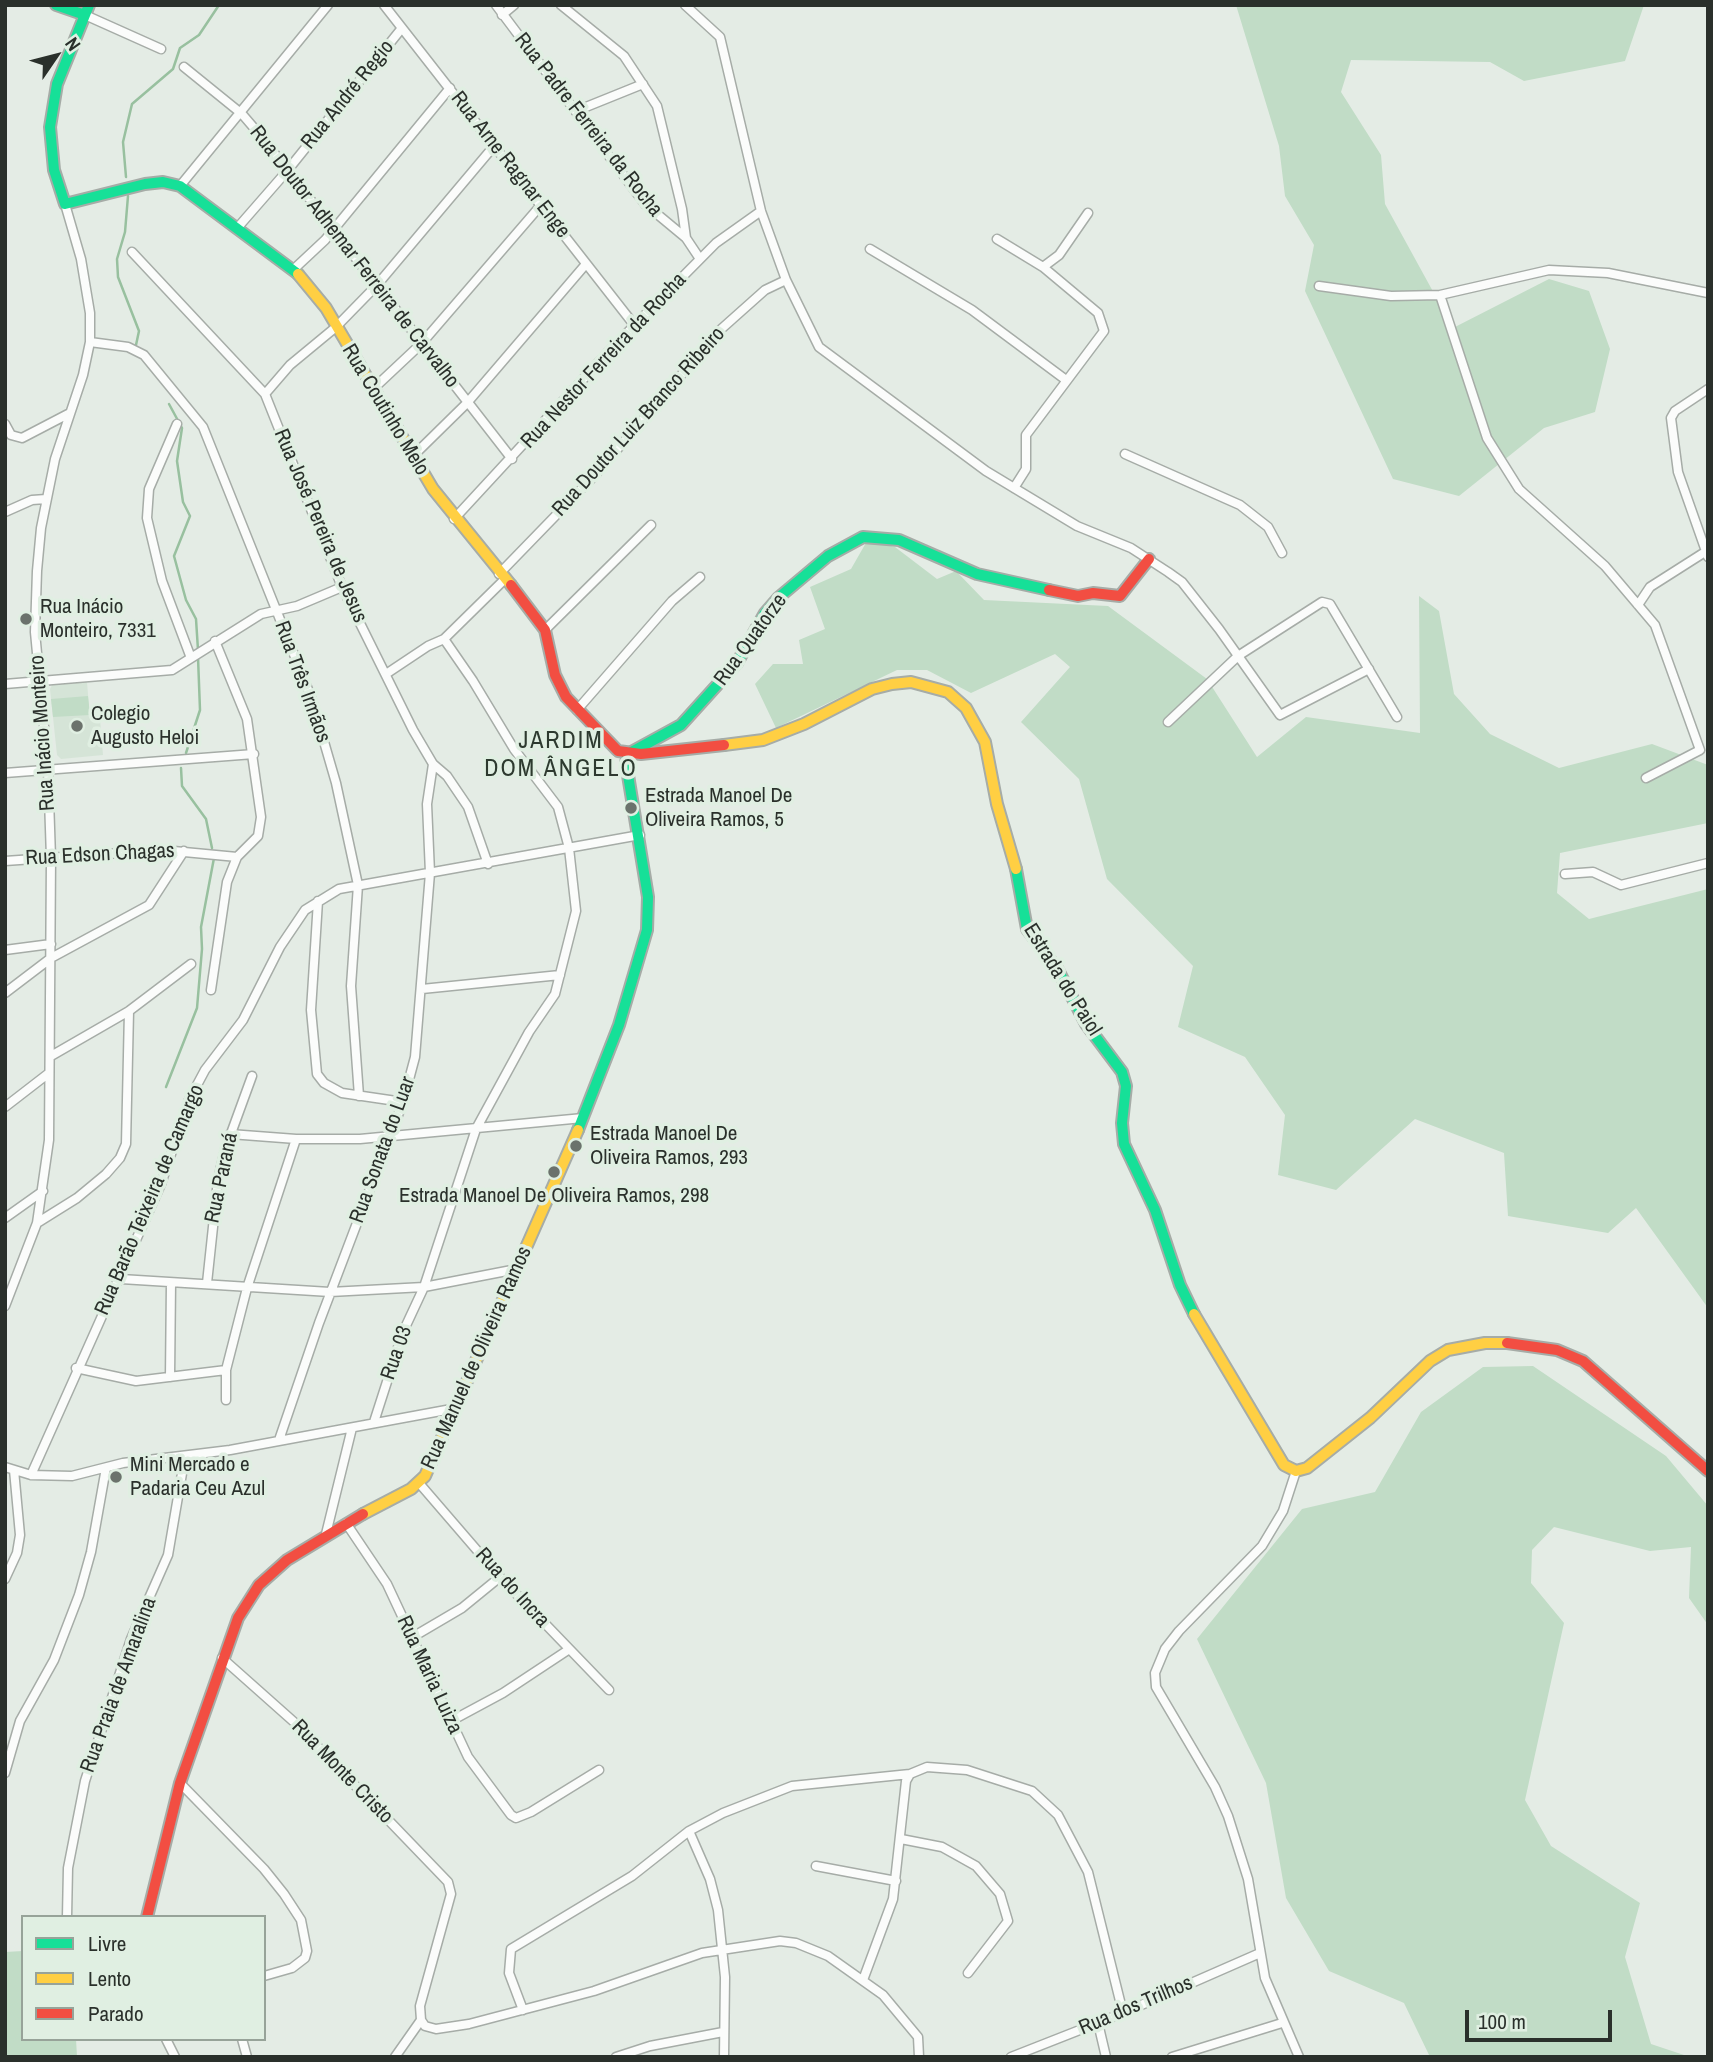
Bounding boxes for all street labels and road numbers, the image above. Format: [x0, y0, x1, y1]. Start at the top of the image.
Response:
street label: Rua Padre Ferreira da Rocha [509, 28, 667, 222]
street label: Rua André Regio [296, 35, 400, 155]
street label: Rua Arne Ragnar Enge [445, 87, 575, 243]
street label: Rua Doutor Adhemar Ferreira de Carvalho [244, 121, 464, 393]
street label: Rua Nestor Ferreira da Rocha [516, 268, 692, 454]
street label: Rua Doutor Luiz Branco Ribeiro [547, 322, 731, 522]
street label: Rua Coutinho Melo [336, 340, 434, 480]
street label: Rua José Pereira de Jesus [268, 425, 372, 627]
street label: Rua Quatorze [709, 589, 793, 691]
street label: Rua Três Irmãos [268, 618, 336, 746]
street label: Rua Inácio Monteiro [25, 654, 61, 812]
street label: Rua Edson Chagas [25, 839, 175, 871]
street label: Estrada do Paiol [1018, 919, 1106, 1041]
street label: Rua Sonata do Luar [345, 1073, 421, 1227]
street label: Rua Barão Teixeira de Camargo [90, 1081, 210, 1319]
street label: Rua Paraná [200, 1130, 244, 1226]
street label: Rua Manuel de Oliveira Ramos [416, 1243, 538, 1473]
street label: Rua 03 [376, 1323, 418, 1383]
street label: Rua do Incra [470, 1543, 554, 1633]
street label: Rua Praia de Amaralina [76, 1594, 162, 1776]
street label: Rua Maria Luiza [391, 1612, 467, 1738]
street label: Rua Monte Cristo [286, 1715, 398, 1829]
street label: Rua dos Trilhos [1075, 1971, 1197, 2041]

